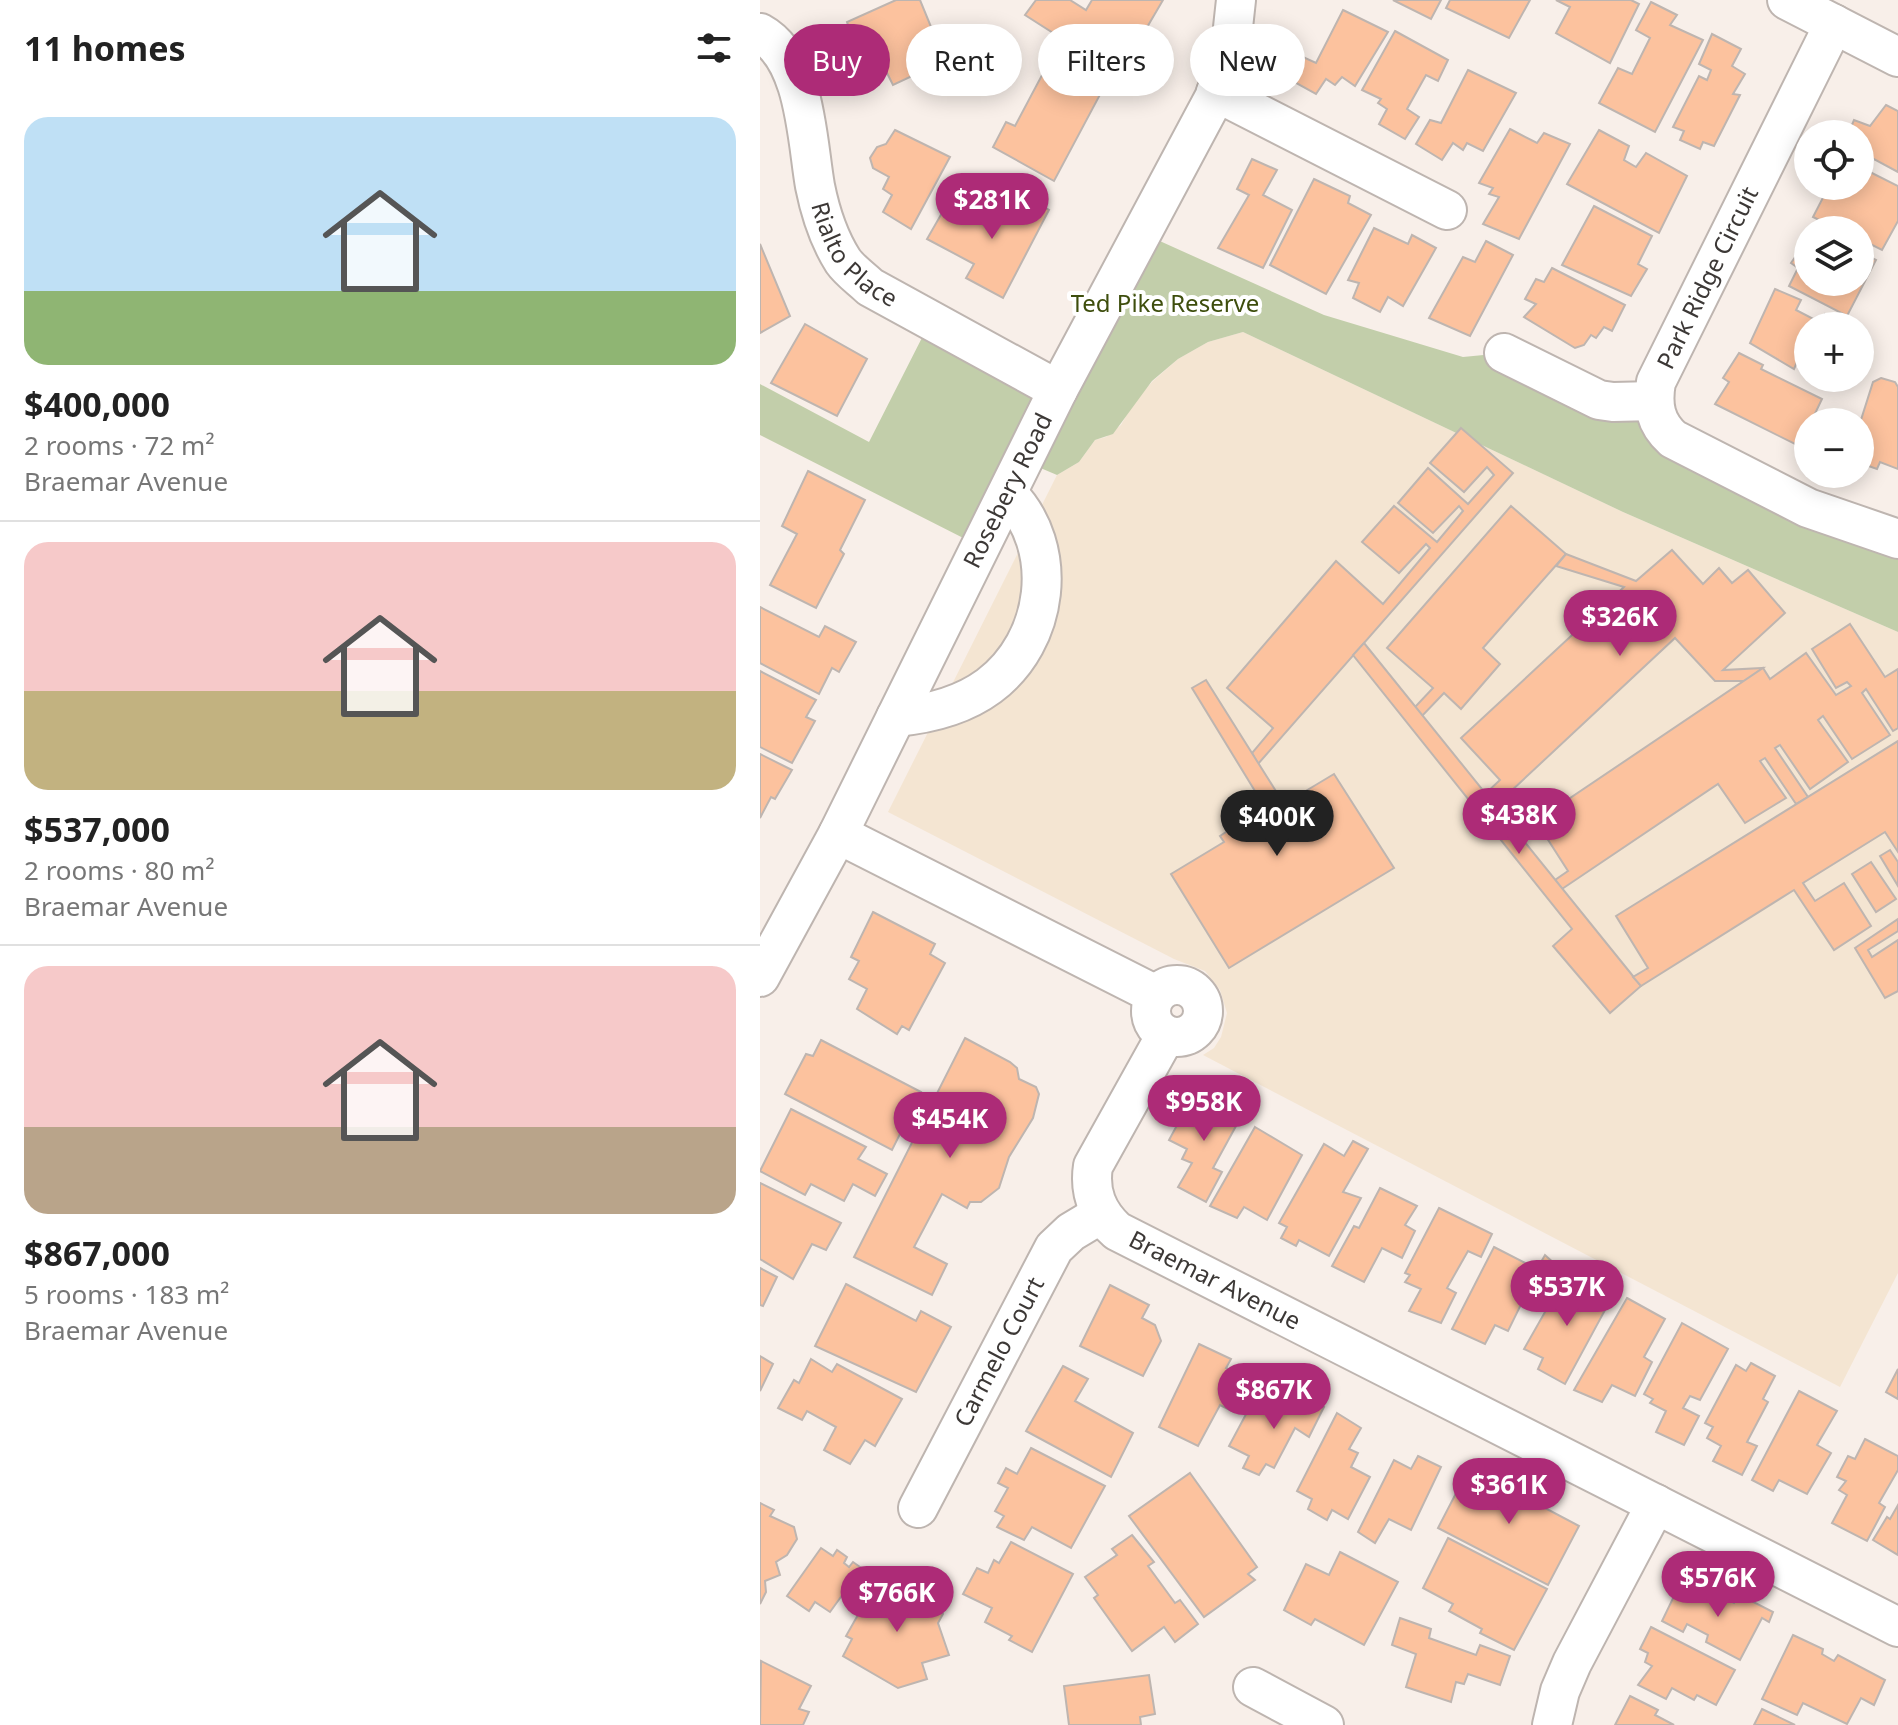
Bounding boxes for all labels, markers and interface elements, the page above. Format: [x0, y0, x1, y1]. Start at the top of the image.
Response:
chip: Buy [784, 24, 890, 96]
chip: Rent [906, 24, 1022, 96]
chip: Filters [1038, 24, 1174, 96]
chip: New [1190, 24, 1305, 96]
text: 11 homes [24, 25, 186, 71]
icon: filters [692, 26, 736, 70]
map controls [1794, 120, 1874, 488]
button: locate [1794, 120, 1874, 200]
icon: home [308, 169, 452, 313]
pin: $281K [936, 173, 1048, 241]
street label: Park Ridge Circuit [1648, 180, 1765, 374]
text: $281K [954, 181, 1030, 217]
street label: Rialto Place [804, 198, 904, 314]
button: layers [1794, 216, 1874, 296]
park label: Ted Pike Reserve [1071, 286, 1259, 319]
button: + [1794, 312, 1874, 392]
text: $400,000 [24, 381, 170, 427]
street label: Rosebery Road [954, 407, 1059, 573]
button: − [1794, 408, 1874, 488]
text: 2 rooms · 72 m² [24, 427, 214, 463]
text: Braemar Avenue [24, 463, 228, 499]
pin: $326K [1564, 590, 1676, 658]
icon: home [308, 594, 452, 738]
text: $326K [1582, 598, 1658, 634]
pin: $438K [1463, 788, 1575, 856]
pin: $400K [1221, 790, 1333, 858]
text: $438K [1481, 796, 1557, 832]
text: $400K [1239, 798, 1315, 834]
text: $537,000 [24, 806, 170, 852]
text: 2 rooms · 80 m² [24, 852, 214, 888]
text: Braemar Avenue [24, 888, 228, 924]
icon: home [308, 1018, 452, 1162]
pin: $958K [1148, 1075, 1260, 1143]
text: $958K [1166, 1083, 1242, 1119]
pin: $454K [894, 1092, 1006, 1160]
text: $454K [912, 1100, 988, 1136]
street label: Braemar Avenue [1124, 1222, 1307, 1337]
text: $867,000 [24, 1230, 170, 1276]
pin: $537K [1511, 1260, 1623, 1328]
text: $537K [1529, 1268, 1605, 1304]
street label: Carmelo Court [945, 1270, 1051, 1432]
text: 5 rooms · 183 m² [24, 1276, 229, 1312]
text: Braemar Avenue [24, 1312, 228, 1348]
pin: $867K [1218, 1363, 1330, 1431]
text: $867K [1236, 1371, 1312, 1407]
pin: $361K [1453, 1458, 1565, 1526]
text: $361K [1471, 1466, 1547, 1502]
pin: $576K [1662, 1551, 1774, 1619]
text: $576K [1680, 1559, 1756, 1595]
pin: $766K [841, 1566, 953, 1634]
text: $766K [859, 1574, 935, 1610]

